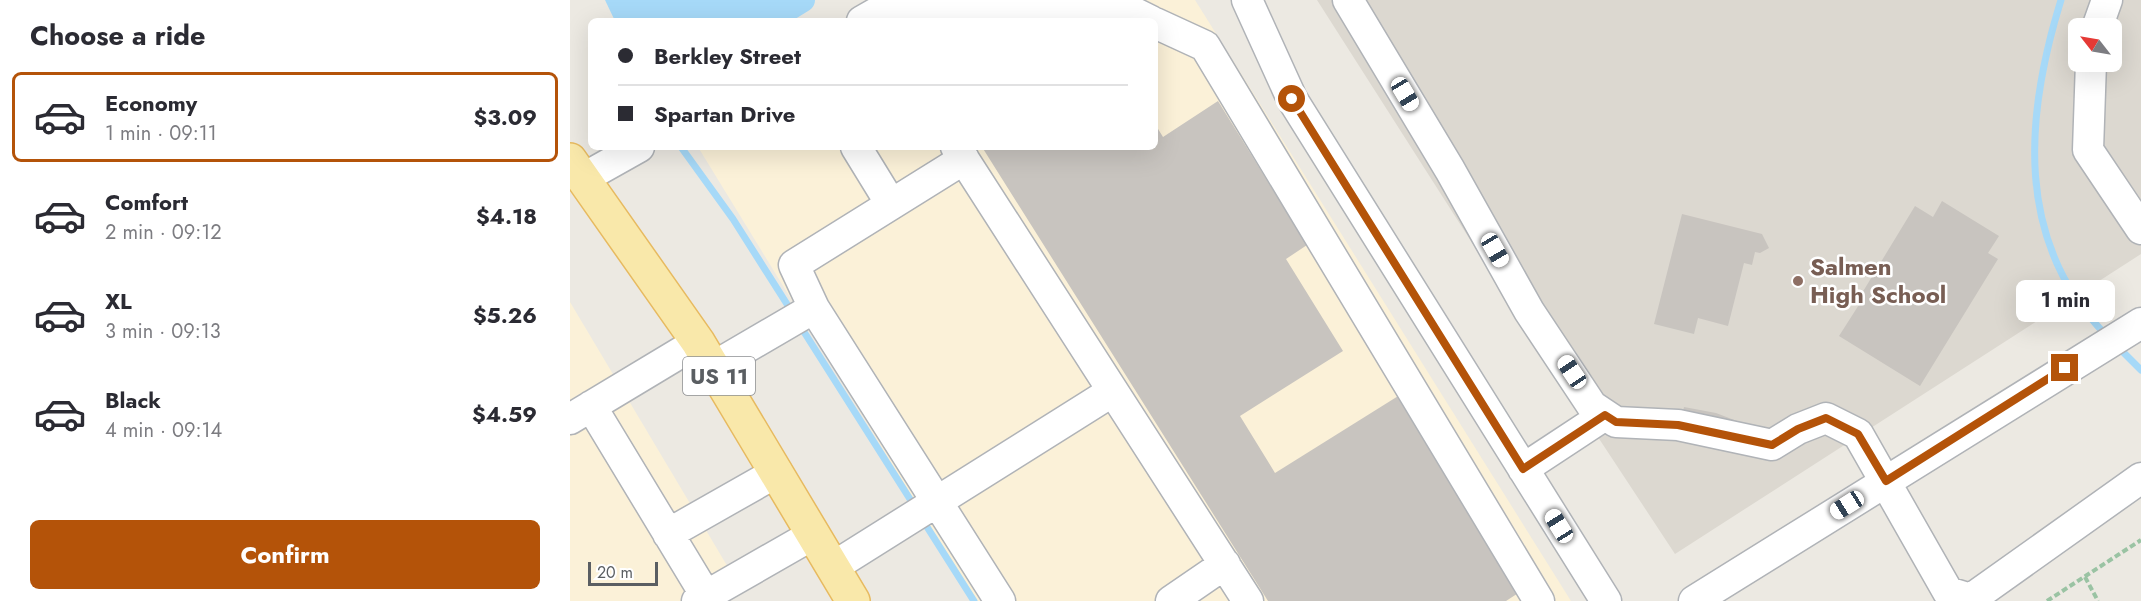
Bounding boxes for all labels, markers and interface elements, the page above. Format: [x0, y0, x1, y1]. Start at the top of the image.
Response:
text: Choose a ride [30, 16, 205, 55]
north arrow [2068, 18, 2122, 72]
map controls [2068, 18, 2122, 72]
text: Berkley Street [654, 40, 801, 72]
car [1388, 74, 1422, 114]
route start [1278, 85, 1305, 112]
text: Economy [105, 87, 197, 119]
icon: car [33, 90, 87, 144]
text: Spartan Drive [654, 98, 795, 130]
text: $3.09 [474, 101, 537, 133]
text: 1 min · 09:11 [105, 119, 217, 148]
text: Comfort [105, 186, 188, 218]
icon: car [33, 189, 87, 243]
text: $4.18 [476, 200, 537, 232]
text: 2 min · 09:12 [105, 218, 222, 247]
car [1478, 230, 1512, 270]
place label: Salmen High School [1810, 249, 1946, 312]
marker: Salmen High School [1791, 274, 1805, 288]
callout: 1 min [2016, 281, 2114, 323]
text: XL [105, 285, 132, 317]
text: 1 min [2041, 286, 2090, 315]
icon: car [33, 288, 87, 342]
text: $5.26 [473, 299, 537, 331]
text: 3 min · 09:13 [105, 317, 221, 346]
car [1554, 352, 1590, 392]
route end [2051, 354, 2078, 381]
road number: US 11 [683, 357, 755, 395]
text: Black [105, 384, 161, 416]
icon: car [33, 387, 87, 441]
text: $4.59 [472, 398, 537, 430]
text: 4 min · 09:14 [105, 416, 222, 445]
car [1827, 488, 1867, 522]
car [1542, 506, 1576, 546]
button: Confirm [30, 520, 540, 589]
scale bar [588, 559, 658, 586]
text: 20 m [597, 561, 633, 584]

